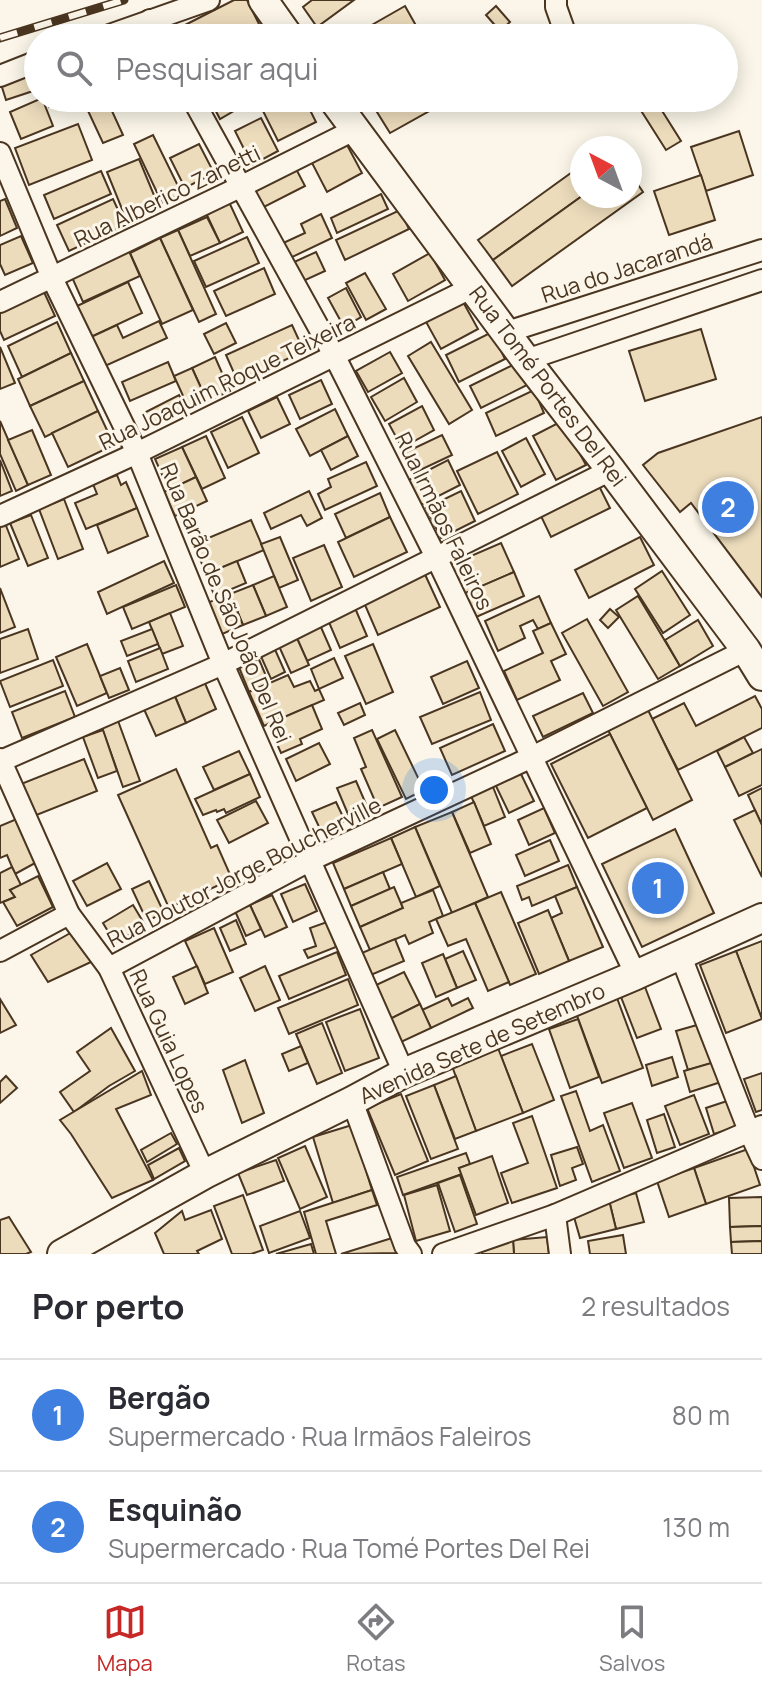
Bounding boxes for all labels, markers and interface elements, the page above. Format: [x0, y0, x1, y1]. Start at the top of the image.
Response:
search box [24, 24, 738, 112]
icon: search [52, 46, 96, 90]
text: Pesquisar aqui [116, 48, 318, 89]
north arrow [570, 136, 642, 208]
street label: Rua Alberico Zanetti [69, 138, 265, 254]
street label: Rua do Jacarandá [537, 226, 717, 310]
street label: Rua Tomé Portes Del Rei [463, 279, 633, 493]
street label: Rua Joaquim Roque Teixeira [94, 307, 360, 457]
street label: Rua Irmãos Faleiros [388, 427, 500, 615]
street label: Rua Barão de São João Del Rei [153, 458, 299, 748]
pin: 2 [702, 477, 754, 537]
your location [414, 770, 454, 810]
street label: Rua Doutor Jorge Boucherville [102, 790, 386, 954]
pin: 1 [632, 858, 684, 918]
street label: Rua Guia Lopes [123, 964, 215, 1118]
street label: Avenida Sete de Setembro [354, 975, 610, 1111]
text: Por perto [32, 1283, 185, 1329]
text: 2 resultados [581, 1288, 730, 1324]
text: Bergão [108, 1377, 211, 1418]
text: 1 [52, 1397, 64, 1433]
text: 80 m [672, 1397, 730, 1433]
text: Supermercado · Rua Irmãos Faleiros [108, 1418, 531, 1454]
text: Esquinão [108, 1489, 242, 1530]
text: 2 [50, 1509, 66, 1545]
text: 130 m [662, 1509, 730, 1545]
text: Supermercado · Rua Tomé Portes Del Rei [108, 1530, 590, 1566]
tab: Mapa [97, 1600, 153, 1678]
tab: Rotas [346, 1600, 406, 1678]
tab: Salvos [599, 1600, 665, 1678]

